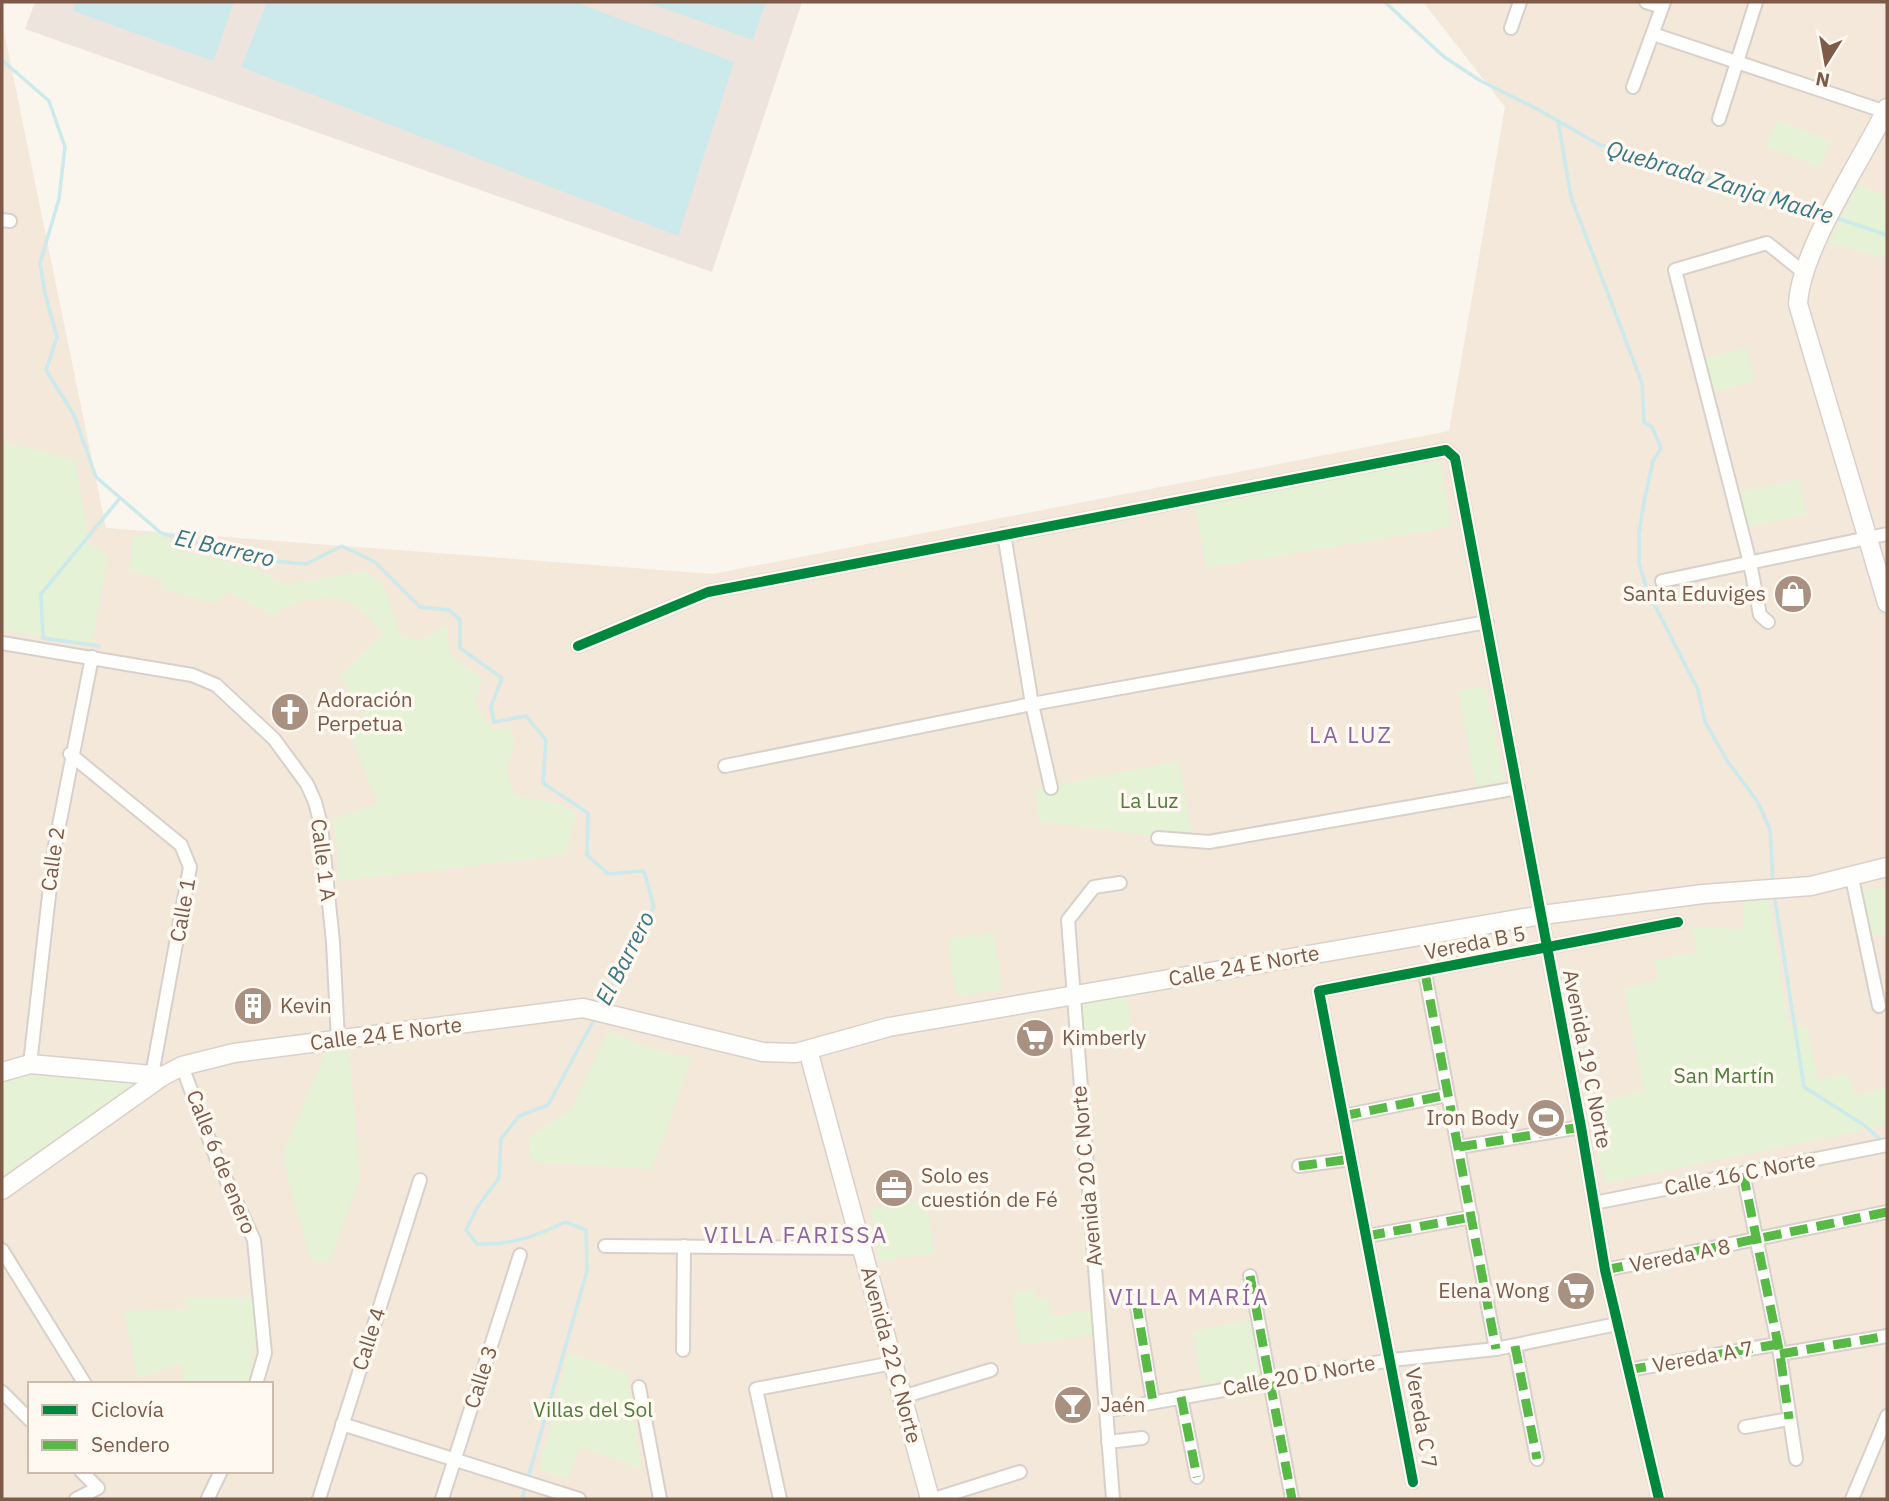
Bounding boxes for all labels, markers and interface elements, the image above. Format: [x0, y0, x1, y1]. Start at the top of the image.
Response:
north arrow [1791, 28, 1861, 98]
text: N [1814, 67, 1832, 93]
water label: Quebrada Zanja Madre [1603, 132, 1838, 230]
water label: El Barrero [172, 521, 278, 573]
shop icon: Santa Eduviges [1772, 573, 1814, 615]
place label: Santa Eduviges [1623, 579, 1766, 607]
place label: Adoración Perpetua [317, 685, 413, 737]
church icon: Adoración Perpetua [269, 691, 311, 733]
district label: LA LUZ [1309, 719, 1393, 749]
park label: La Luz [1120, 786, 1179, 814]
street label: Calle 1 A [305, 817, 343, 903]
street label: Calle 2 [34, 825, 70, 893]
street label: Calle 1 [163, 876, 201, 944]
water label: El Barrero [588, 906, 661, 1010]
street label: Vereda B 5 [1422, 919, 1528, 966]
street label: Calle 24 E Norte [1166, 938, 1321, 992]
street label: Avenida 19 C Norte [1557, 967, 1619, 1151]
building icon: Kevin [232, 985, 274, 1027]
place label: Kevin [280, 991, 332, 1019]
street label: Calle 24 E Norte [308, 1010, 463, 1056]
supermarket icon: Kimberly [1014, 1017, 1056, 1059]
place label: Kimberly [1062, 1023, 1147, 1051]
park label: San Martín [1674, 1061, 1774, 1089]
street label: Avenida 20 C Norte [1064, 1084, 1108, 1268]
street label: Calle 6 de enero [180, 1086, 263, 1238]
sports icon: Iron Body [1525, 1097, 1567, 1139]
place label: Iron Body [1426, 1103, 1520, 1131]
street label: Calle 16 C Norte [1662, 1145, 1818, 1201]
place label: Solo es cuestión de Fé [921, 1161, 1058, 1213]
office icon: Solo es cuestión de Fé [873, 1167, 915, 1209]
district label: VILLA FARISSA [704, 1219, 888, 1249]
street label: Vereda A 8 [1627, 1232, 1733, 1279]
street label: Avenida 22 C Norte [855, 1263, 929, 1446]
supermarket icon: Elena Wong [1555, 1270, 1597, 1312]
place label: Elena Wong [1438, 1276, 1549, 1304]
district label: VILLA MARÍA [1109, 1281, 1269, 1311]
street label: Calle 4 [345, 1304, 391, 1374]
street label: Vereda A 7 [1650, 1333, 1756, 1379]
street label: Calle 3 [457, 1342, 503, 1412]
street label: Calle 20 D Norte [1220, 1348, 1377, 1402]
street label: Vereda C 7 [1399, 1365, 1445, 1470]
legend [28, 1382, 273, 1473]
bar icon: Jaén [1052, 1384, 1094, 1426]
place label: Jaén [1100, 1390, 1145, 1418]
text: Ciclovía [91, 1395, 164, 1423]
park label: Villas del Sol [533, 1395, 653, 1423]
text: Sendero [91, 1430, 170, 1458]

